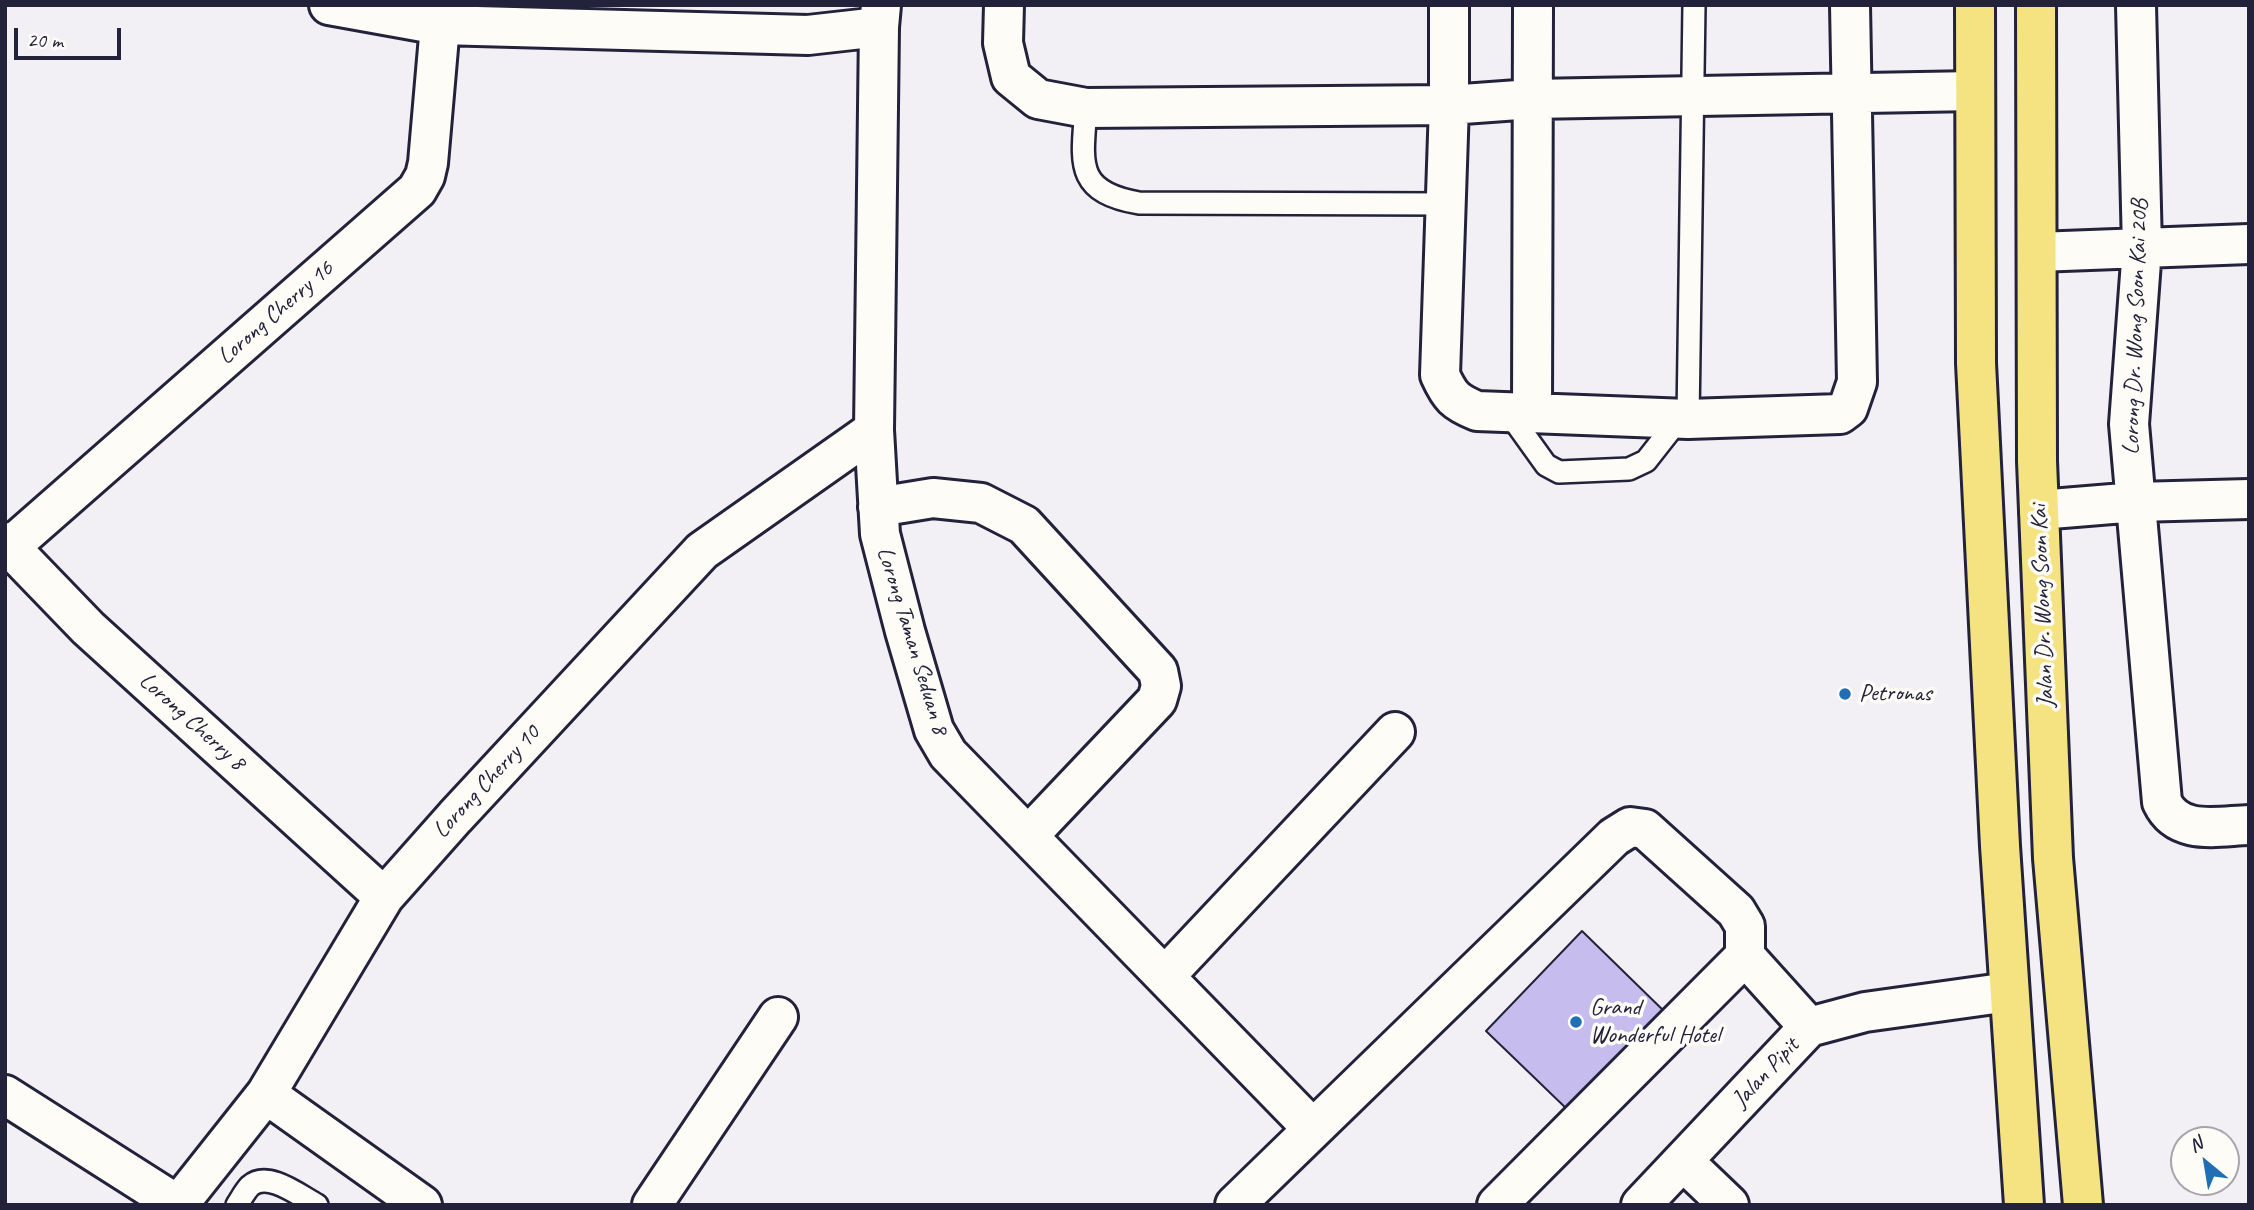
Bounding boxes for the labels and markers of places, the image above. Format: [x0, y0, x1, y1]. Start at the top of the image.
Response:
place label: Petronas [1859, 680, 1931, 708]
marker: Petronas [1837, 686, 1853, 702]
place label: Grand Wonderful Hotel [1590, 994, 1720, 1050]
marker: Grand Wonderful Hotel [1568, 1014, 1584, 1030]

